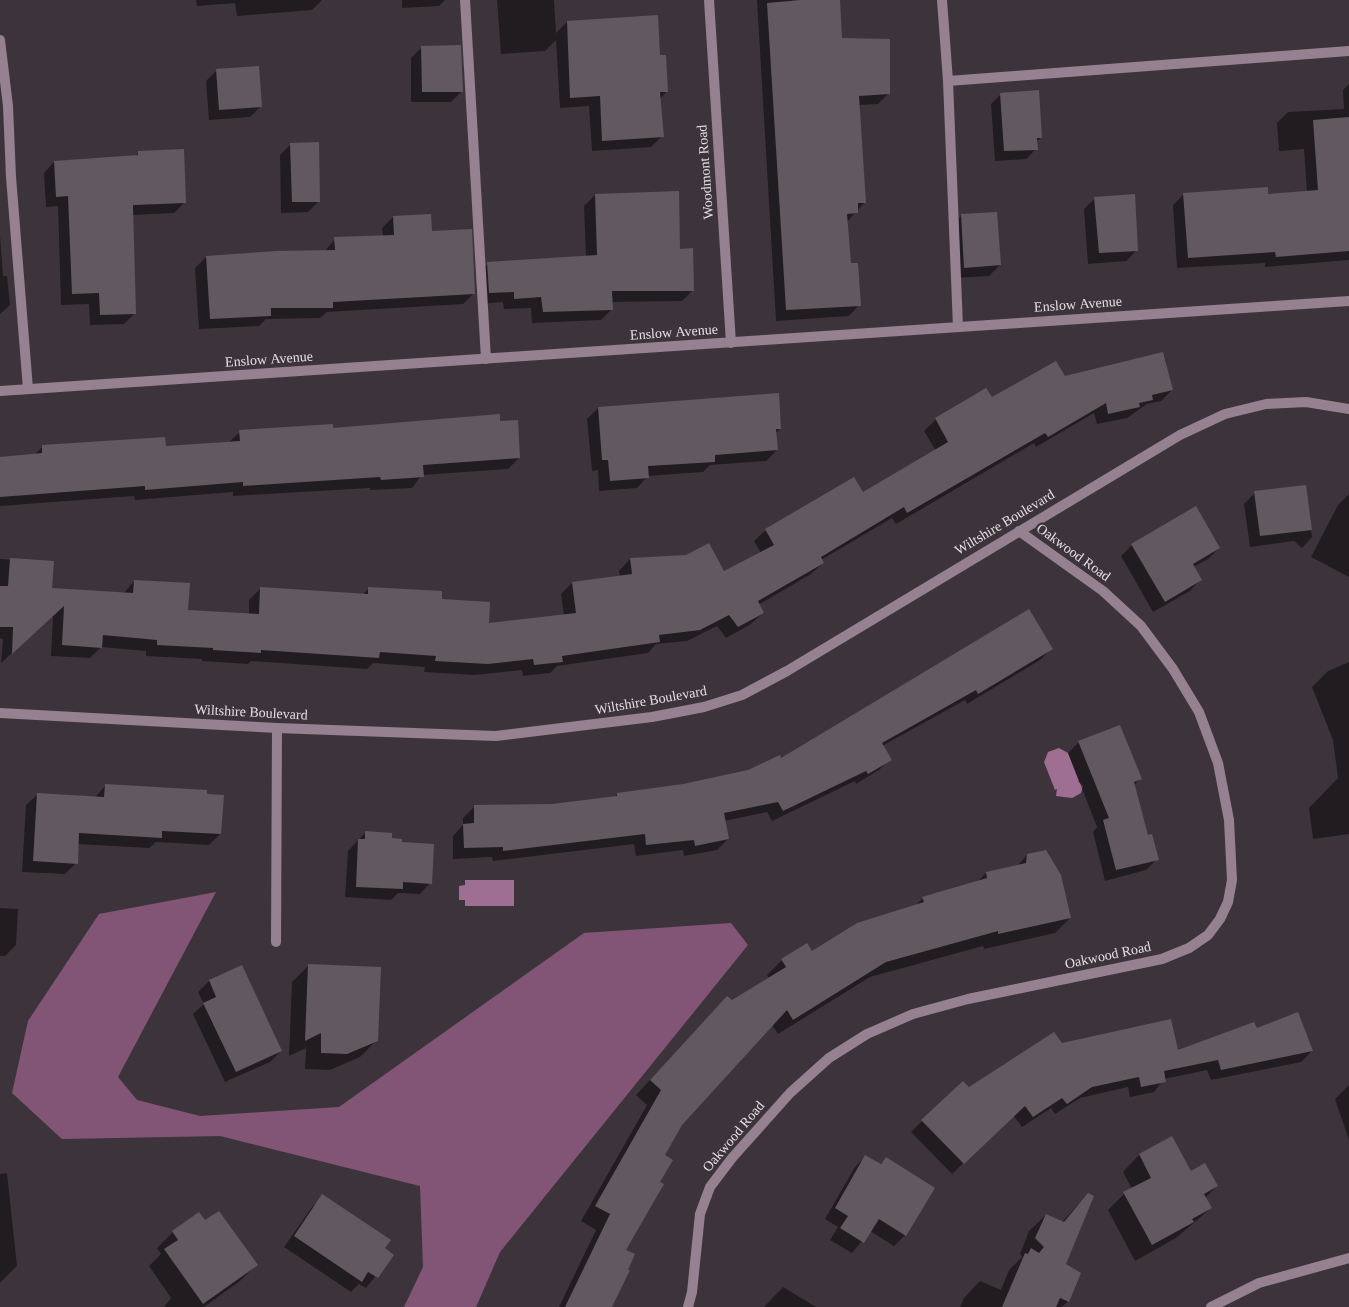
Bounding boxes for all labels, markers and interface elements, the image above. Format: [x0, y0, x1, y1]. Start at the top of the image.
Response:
street label: Woodmont Road [694, 124, 718, 220]
street label: Enslow Avenue [1034, 294, 1122, 316]
street label: Enslow Avenue [630, 322, 718, 344]
street label: Enslow Avenue [225, 349, 313, 371]
street label: Wiltshire Boulevard [952, 487, 1058, 559]
street label: Oakwood Road [1033, 520, 1113, 586]
street label: Wiltshire Boulevard [594, 683, 708, 719]
street label: Wiltshire Boulevard [194, 702, 308, 724]
street label: Oakwood Road [1063, 939, 1153, 973]
street label: Oakwood Road [699, 1098, 769, 1176]

